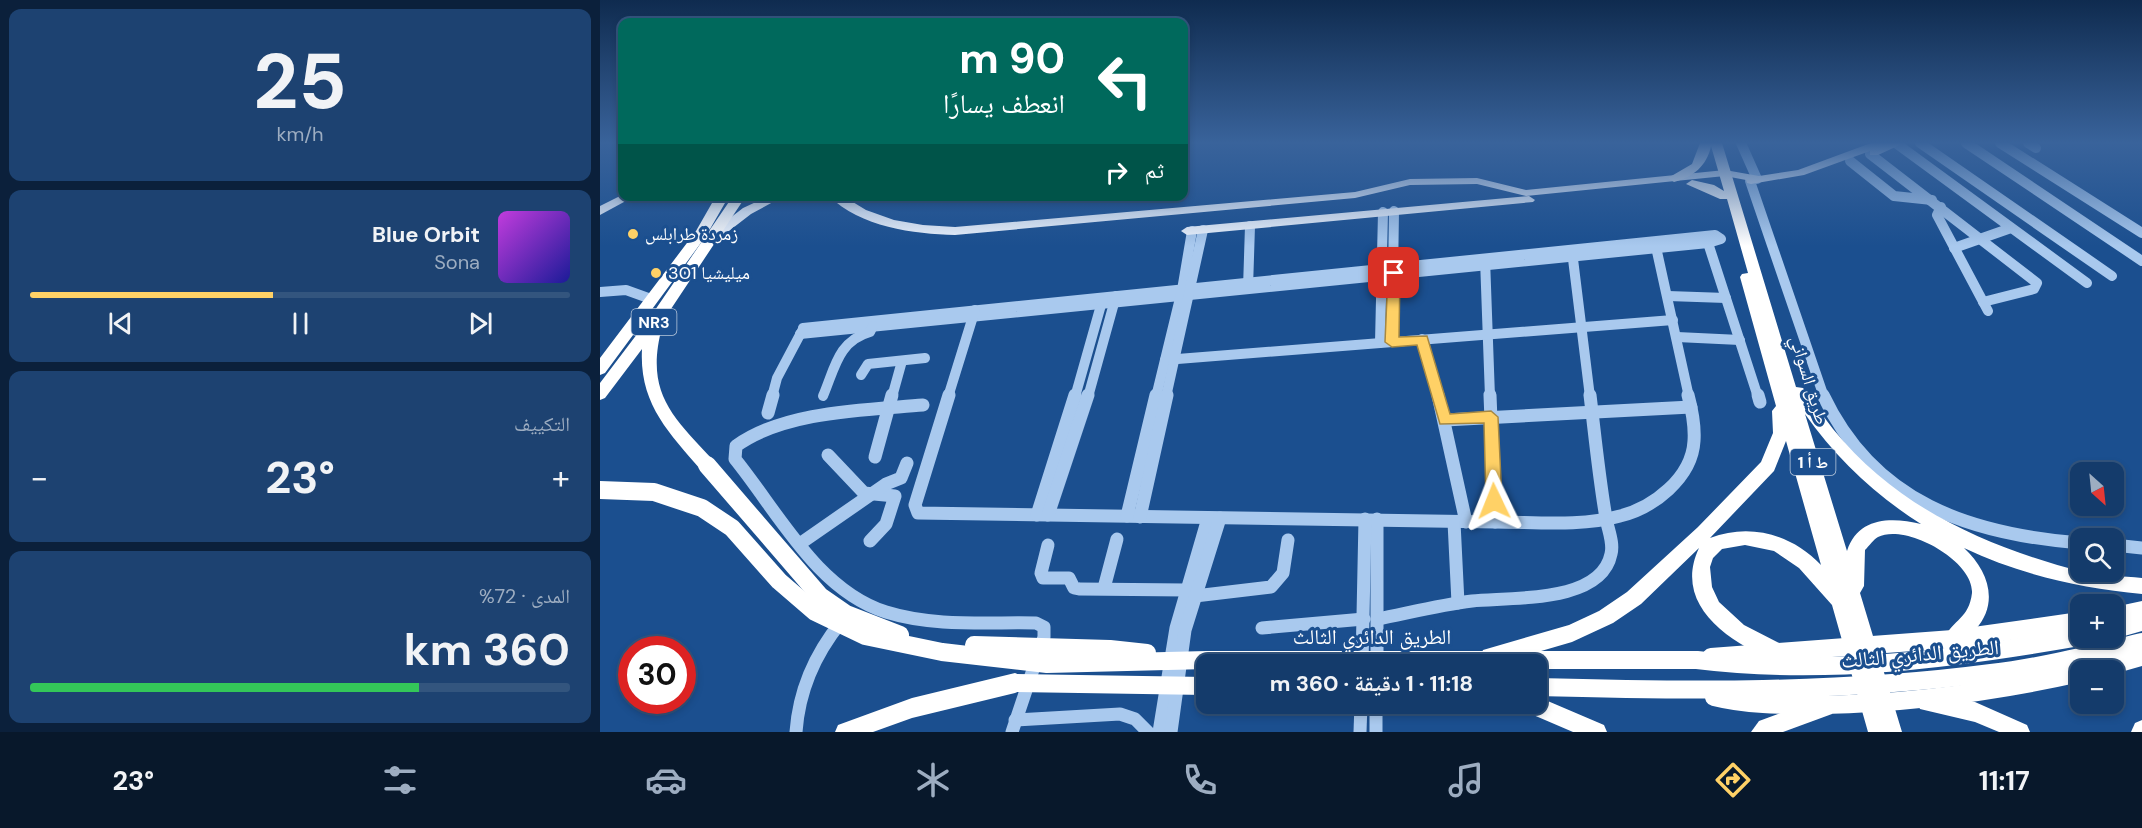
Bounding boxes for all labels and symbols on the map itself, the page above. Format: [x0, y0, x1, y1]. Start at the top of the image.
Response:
place label: زمردة طرابلس [645, 222, 738, 246]
marker: زمردة طرابلس [626, 227, 640, 241]
pin [1368, 247, 1419, 298]
place label: ميليشيا 301 [668, 261, 750, 285]
marker: ميليشيا 301 [649, 266, 663, 280]
road number: NR3 [632, 309, 676, 335]
street label: طريق السواني [1782, 333, 1834, 428]
road number: ط أ 1 [1790, 449, 1836, 475]
north arrow [2070, 462, 2124, 516]
position arrow [1462, 469, 1526, 533]
street label: الطريق الدائري الثالث [1293, 623, 1451, 653]
street label: الطريق الدائري الثالث [1840, 633, 2000, 677]
speed limit sign: 30 [618, 636, 696, 714]

